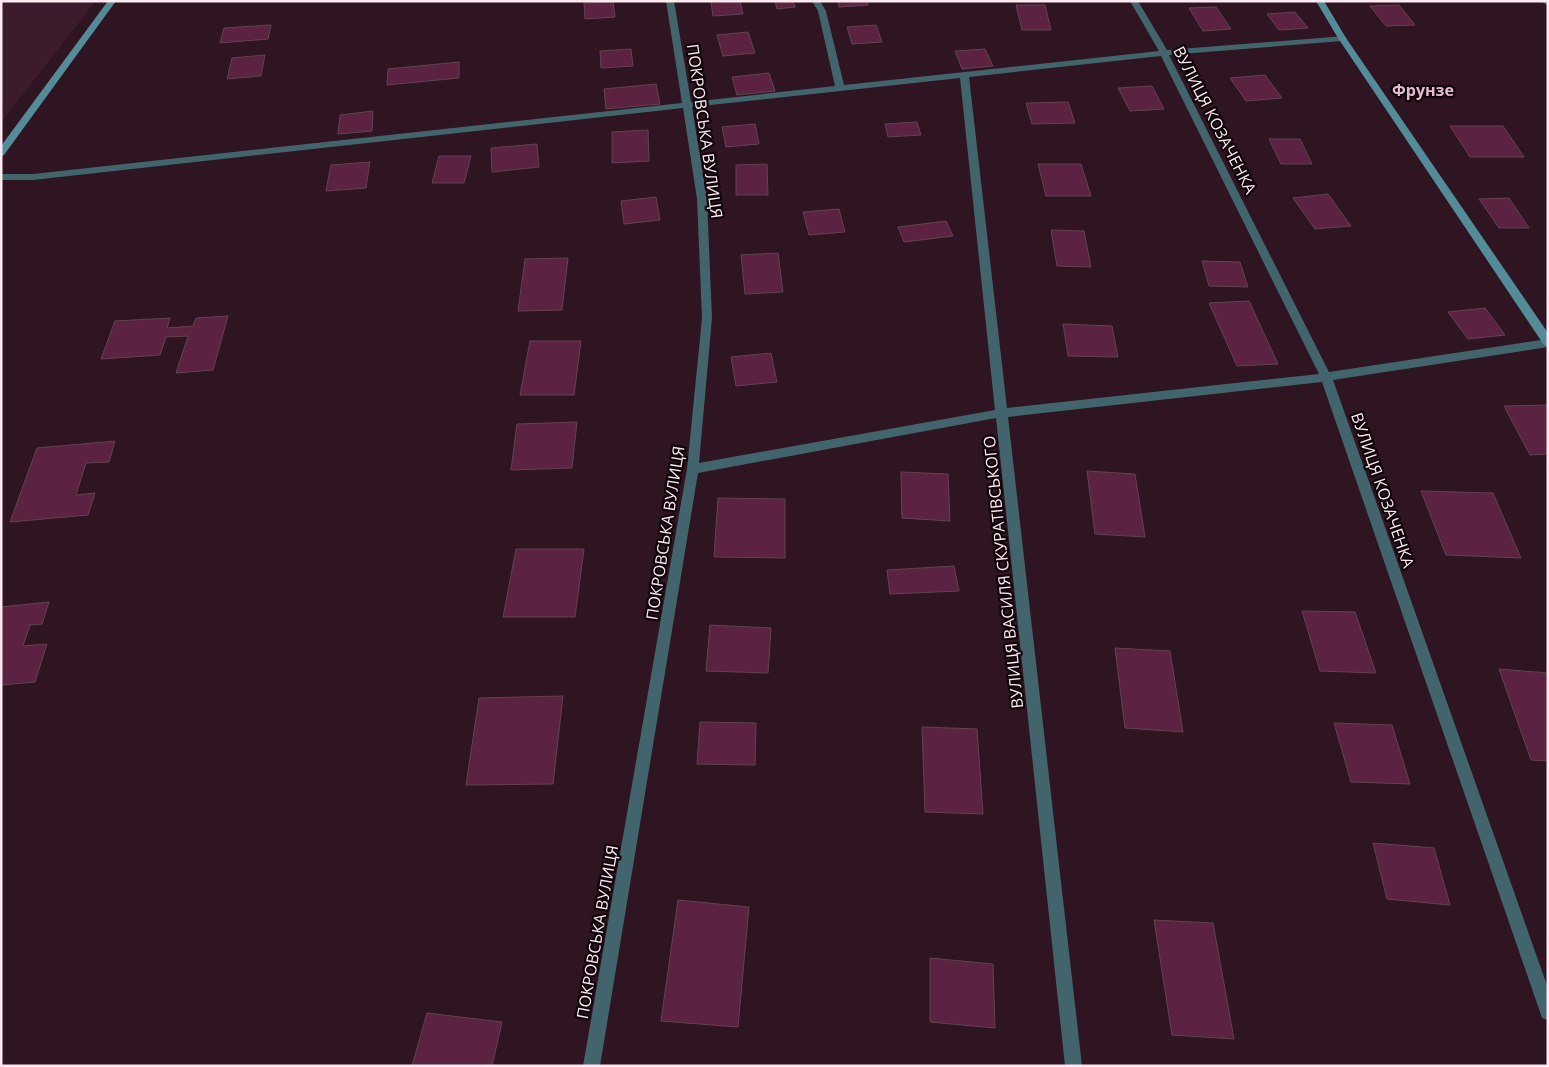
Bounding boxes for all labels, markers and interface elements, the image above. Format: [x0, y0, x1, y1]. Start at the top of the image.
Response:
street label: ПОКРОВСЬКА ВУЛИЦЯ [682, 42, 728, 220]
street label: ВУЛИЦЯ КОЗАЧЕНКА [1168, 42, 1262, 198]
district label: Фрунзе [1392, 79, 1454, 101]
street label: ВУЛИЦЯ КОЗАЧЕНКА [1346, 409, 1420, 571]
street label: ВУЛИЦЯ ВАСИЛЯ СКУРАТІВСЬКОГО [978, 435, 1028, 709]
street label: ПОКРОВСЬКА ВУЛИЦЯ [640, 444, 690, 622]
street label: ПОКРОВСЬКА ВУЛИЦЯ [571, 843, 623, 1021]

